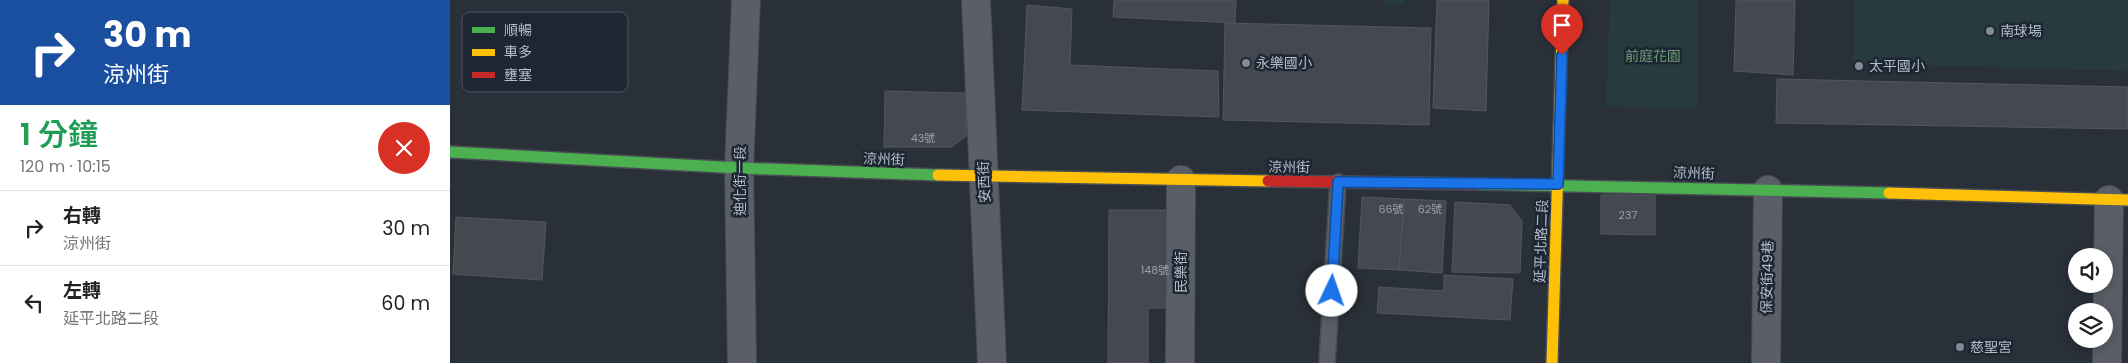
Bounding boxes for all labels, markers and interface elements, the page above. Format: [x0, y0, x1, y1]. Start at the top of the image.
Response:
pin [1541, 4, 1583, 55]
text: 30 m [103, 10, 191, 59]
icon: arrive [1548, 11, 1576, 39]
legend [462, 12, 628, 92]
icon: right [20, 20, 85, 85]
text: 順暢 [504, 20, 532, 40]
place label: 南球場 [2000, 21, 2042, 41]
marker: 南球場 [1984, 25, 1996, 37]
text: 車多 [504, 42, 532, 62]
park label: 前庭花園 [1625, 46, 1681, 66]
place label: 永樂國小 [1256, 53, 1312, 73]
place label: 太平國小 [1869, 56, 1925, 76]
marker: 永樂國小 [1240, 57, 1252, 69]
text: 涼州街 [103, 59, 169, 90]
marker: 太平國小 [1853, 60, 1865, 72]
text: 壅塞 [504, 65, 532, 85]
text: 1 分鐘 [20, 113, 98, 156]
button: close [378, 122, 430, 174]
house number: 43號 [911, 130, 935, 146]
street label: 迪化街一段 [730, 146, 750, 216]
street label: 涼州街 [863, 148, 905, 170]
text: 120 m · 10:15 [20, 155, 111, 178]
street label: 涼州街 [1268, 157, 1310, 177]
street label: 安西街 [973, 161, 995, 203]
street label: 涼州街 [1673, 162, 1715, 184]
street label: 延平北路二段 [1530, 199, 1552, 283]
house number: 66號 [1379, 201, 1403, 217]
house number: 62號 [1418, 201, 1442, 217]
text: 右轉 [63, 202, 101, 229]
house number: 237 [1619, 207, 1637, 223]
icon: right [20, 214, 48, 242]
text: 30 m [382, 215, 430, 242]
text: 涼州街 [63, 232, 111, 255]
street label: 保安街49巷 [1756, 240, 1778, 314]
map controls [2068, 248, 2113, 348]
button: sound [2068, 248, 2113, 293]
street label: 民樂街 [1171, 251, 1191, 293]
house number: 148號 [1141, 262, 1169, 278]
position arrow [1305, 264, 1357, 316]
text: 左轉 [63, 277, 101, 304]
icon: left [20, 289, 48, 317]
text: 60 m [381, 290, 430, 317]
button: layers [2068, 303, 2113, 348]
text: 延平北路二段 [63, 307, 159, 330]
place label: 慈聖宮 [1970, 337, 2012, 357]
marker: 慈聖宮 [1954, 341, 1966, 353]

